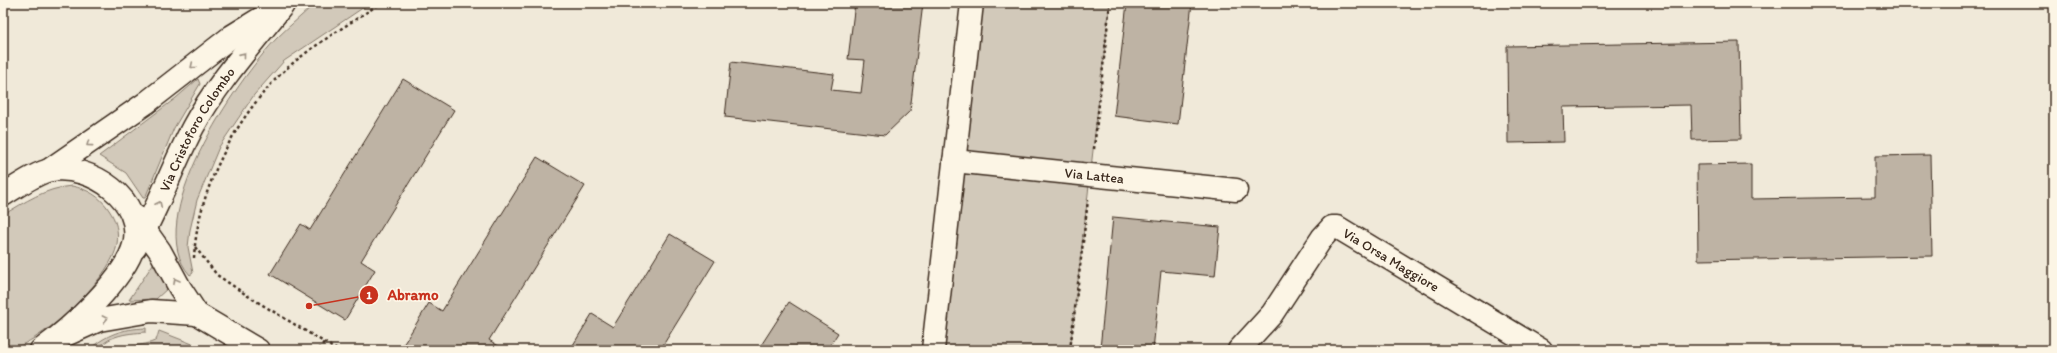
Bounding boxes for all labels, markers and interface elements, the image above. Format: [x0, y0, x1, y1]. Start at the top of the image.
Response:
one-way arrow [239, 52, 246, 60]
one-way arrow [190, 61, 197, 68]
street label: Via Cristoforo Colombo [156, 64, 239, 194]
one-way arrow [86, 139, 93, 146]
street label: Via Lattea [1064, 164, 1125, 187]
one-way arrow [154, 200, 162, 208]
street label: Via Orsa Maggiore [1340, 225, 1443, 296]
one-way arrow [174, 278, 181, 285]
callout: Abramo [359, 281, 446, 308]
text: Abramo [386, 286, 439, 304]
text: 1 [366, 288, 372, 302]
one-way arrow [102, 315, 108, 324]

